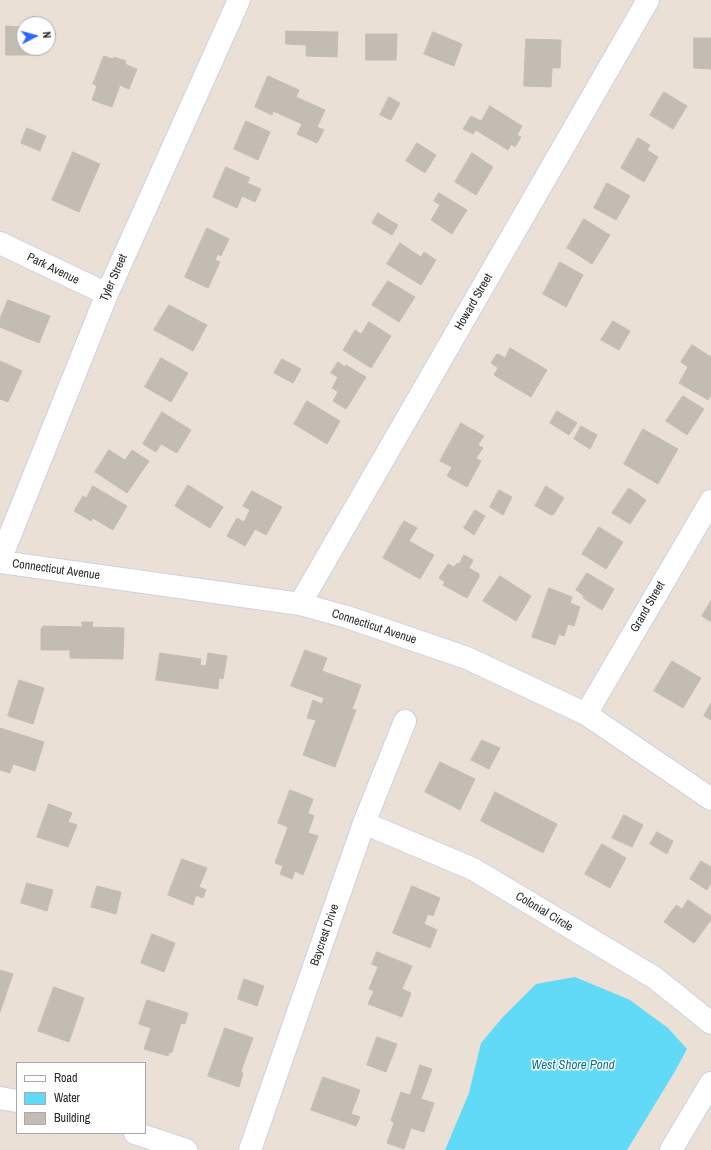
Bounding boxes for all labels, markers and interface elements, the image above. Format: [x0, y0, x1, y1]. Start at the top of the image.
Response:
north arrow [16, 16, 56, 56]
text: N [40, 31, 54, 39]
street label: Park Avenue [25, 250, 81, 288]
street label: Tyler Street [97, 252, 131, 304]
street label: Howard Street [452, 271, 496, 333]
street label: Connecticut Avenue [11, 557, 101, 583]
street label: Grand Street [628, 579, 668, 635]
street label: Connecticut Avenue [330, 606, 418, 648]
street label: Colonial Circle [513, 889, 575, 935]
street label: Baycrest Drive [308, 902, 342, 968]
water label: West Shore Pond [531, 1058, 615, 1074]
legend [16, 1062, 146, 1134]
text: Road [54, 1070, 78, 1086]
text: Water [54, 1090, 80, 1106]
text: Building [54, 1110, 90, 1126]

